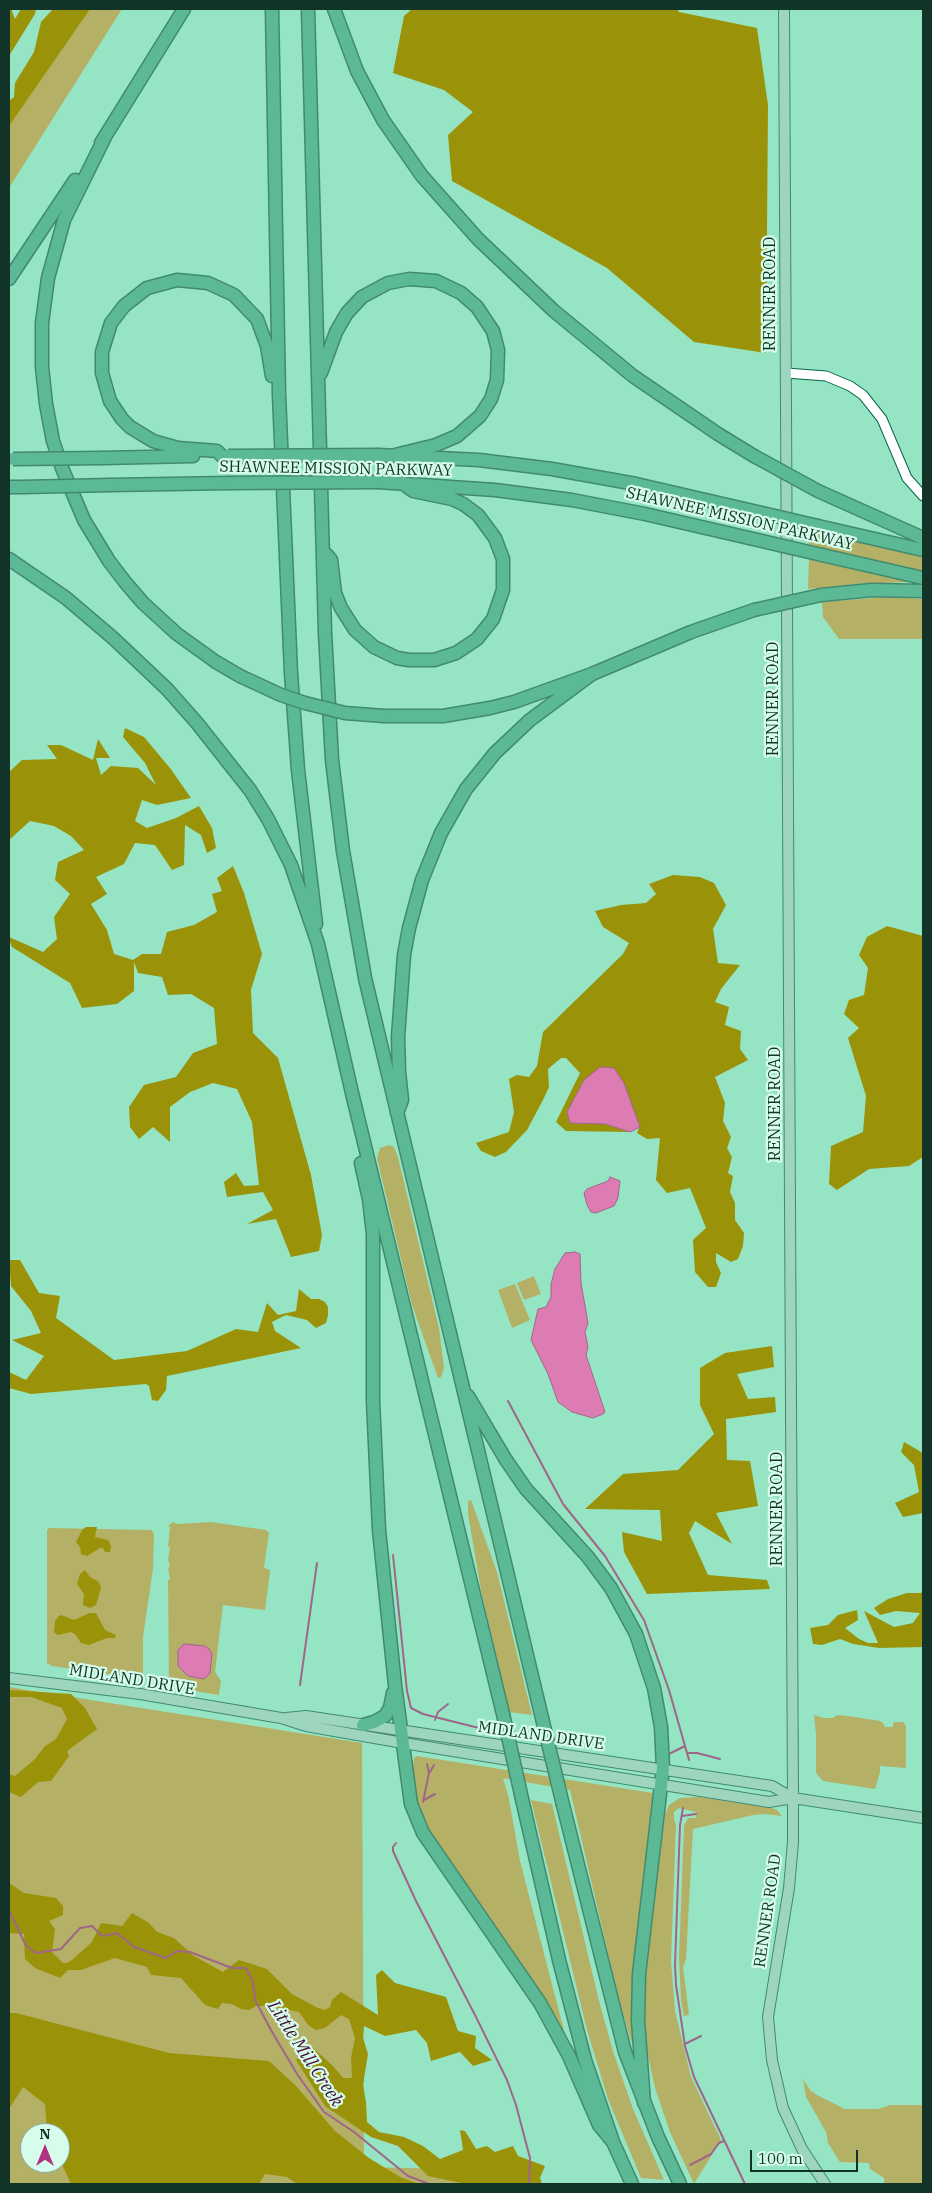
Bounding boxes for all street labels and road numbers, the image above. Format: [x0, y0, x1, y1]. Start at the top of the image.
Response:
street label: RENNER ROAD [760, 237, 780, 351]
street label: SHAWNEE MISSION PARKWAY [219, 457, 453, 481]
street label: SHAWNEE MISSION PARKWAY [624, 483, 856, 555]
street label: RENNER ROAD [763, 642, 783, 756]
street label: RENNER ROAD [765, 1047, 785, 1161]
street label: RENNER ROAD [767, 1452, 787, 1566]
street label: MIDLAND DRIVE [68, 1661, 196, 1699]
street label: MIDLAND DRIVE [477, 1718, 605, 1754]
street label: RENNER ROAD [751, 1853, 785, 1969]

